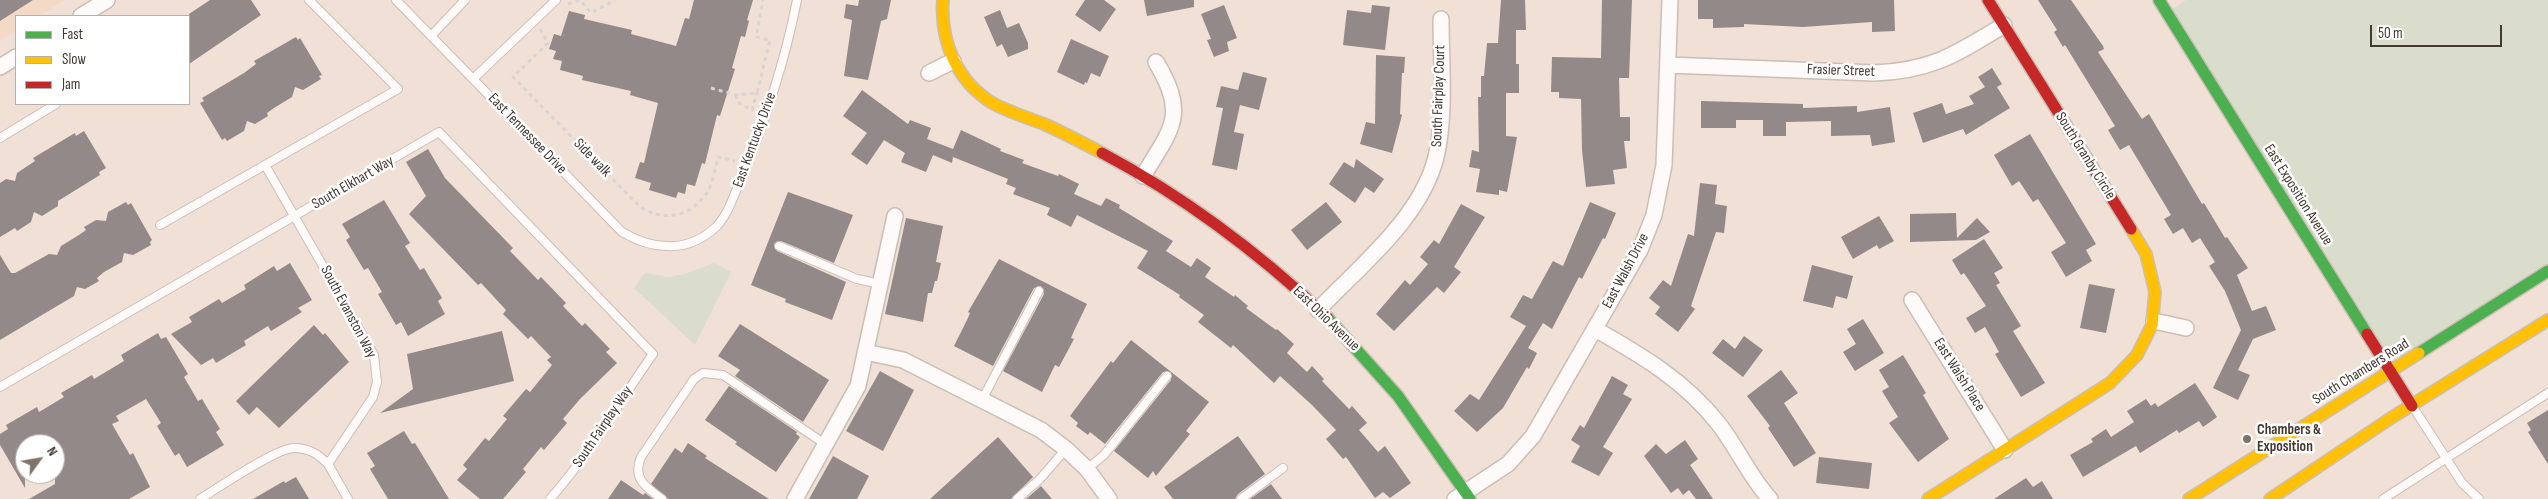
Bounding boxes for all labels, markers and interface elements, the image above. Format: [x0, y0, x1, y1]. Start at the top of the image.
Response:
legend [15, 15, 190, 105]
scale bar [2373, 15, 2506, 47]
text: 50 m [2378, 24, 2403, 43]
text: Fast [62, 25, 83, 44]
street label: South Fairplay Court [1428, 45, 1450, 147]
text: Slow [62, 50, 86, 69]
street label: Frasier Street [1807, 61, 1875, 81]
text: Jam [62, 75, 80, 94]
street label: East Tennessee Drive [484, 90, 570, 178]
street label: East Kentucky Drive [729, 90, 781, 190]
street label: South Granby Circle [2051, 109, 2119, 203]
street label: Side walk [569, 135, 615, 181]
street label: East Exposition Avenue [2260, 141, 2336, 249]
street label: South Elkhart Way [309, 152, 397, 214]
street label: East Walsh Drive [1599, 230, 1653, 312]
street label: South Evanston Way [316, 263, 380, 361]
street label: East Ohio Avenue [1289, 283, 1363, 355]
street label: East Walsh Place [1929, 335, 1989, 415]
street label: South Chambers Road [2309, 335, 2413, 409]
street label: South Fairplay Way [569, 383, 637, 471]
place label: Chambers & Exposition [2257, 421, 2321, 456]
marker: Chambers & Exposition [2241, 433, 2253, 445]
north arrow [15, 434, 65, 484]
text: N [43, 444, 61, 459]

